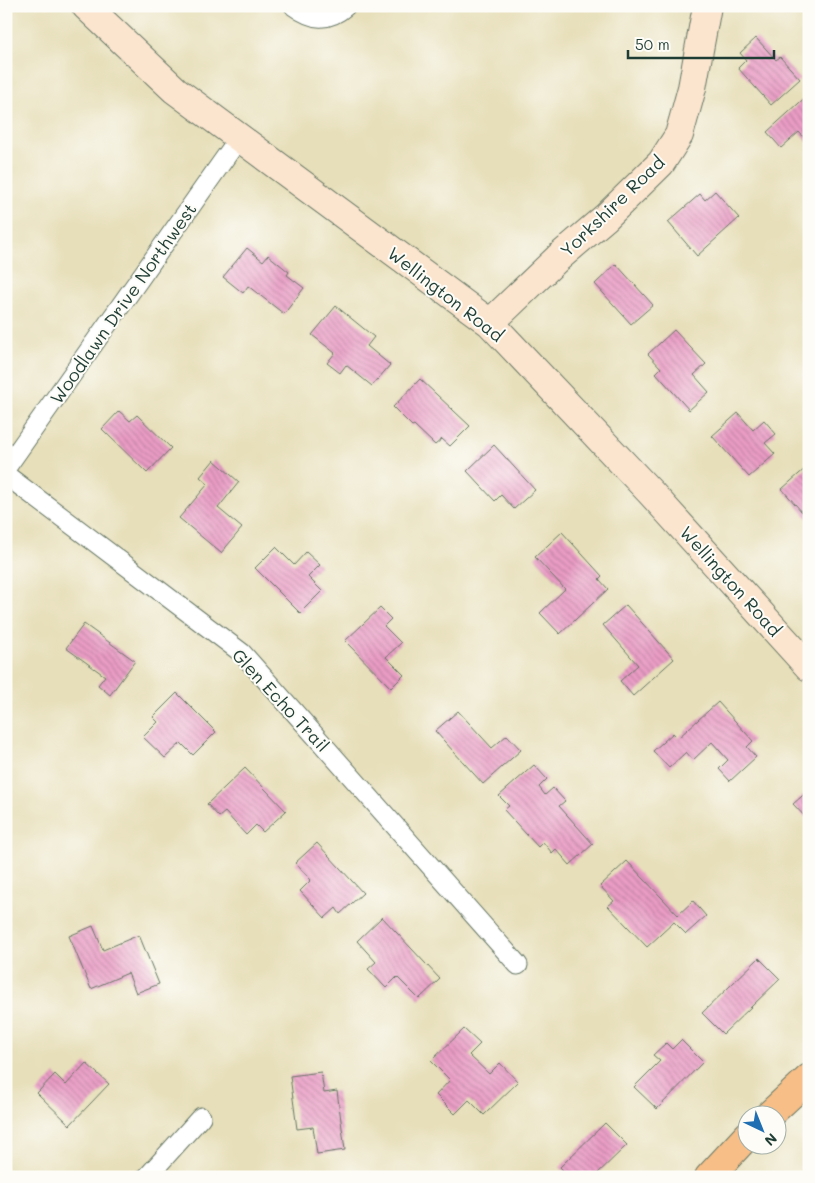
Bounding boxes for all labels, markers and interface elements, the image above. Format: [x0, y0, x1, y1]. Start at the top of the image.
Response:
scale bar [628, 28, 774, 60]
text: 50 m [635, 34, 670, 54]
street label: Yorkshire Road [555, 150, 669, 262]
street label: Woodlawn Drive Northwest [44, 198, 202, 408]
street label: Wellington Road [383, 241, 509, 347]
street label: Wellington Road [675, 521, 787, 641]
street label: Glen Echo Trail [227, 643, 335, 757]
north arrow [738, 1106, 788, 1156]
text: N [761, 1129, 782, 1150]

